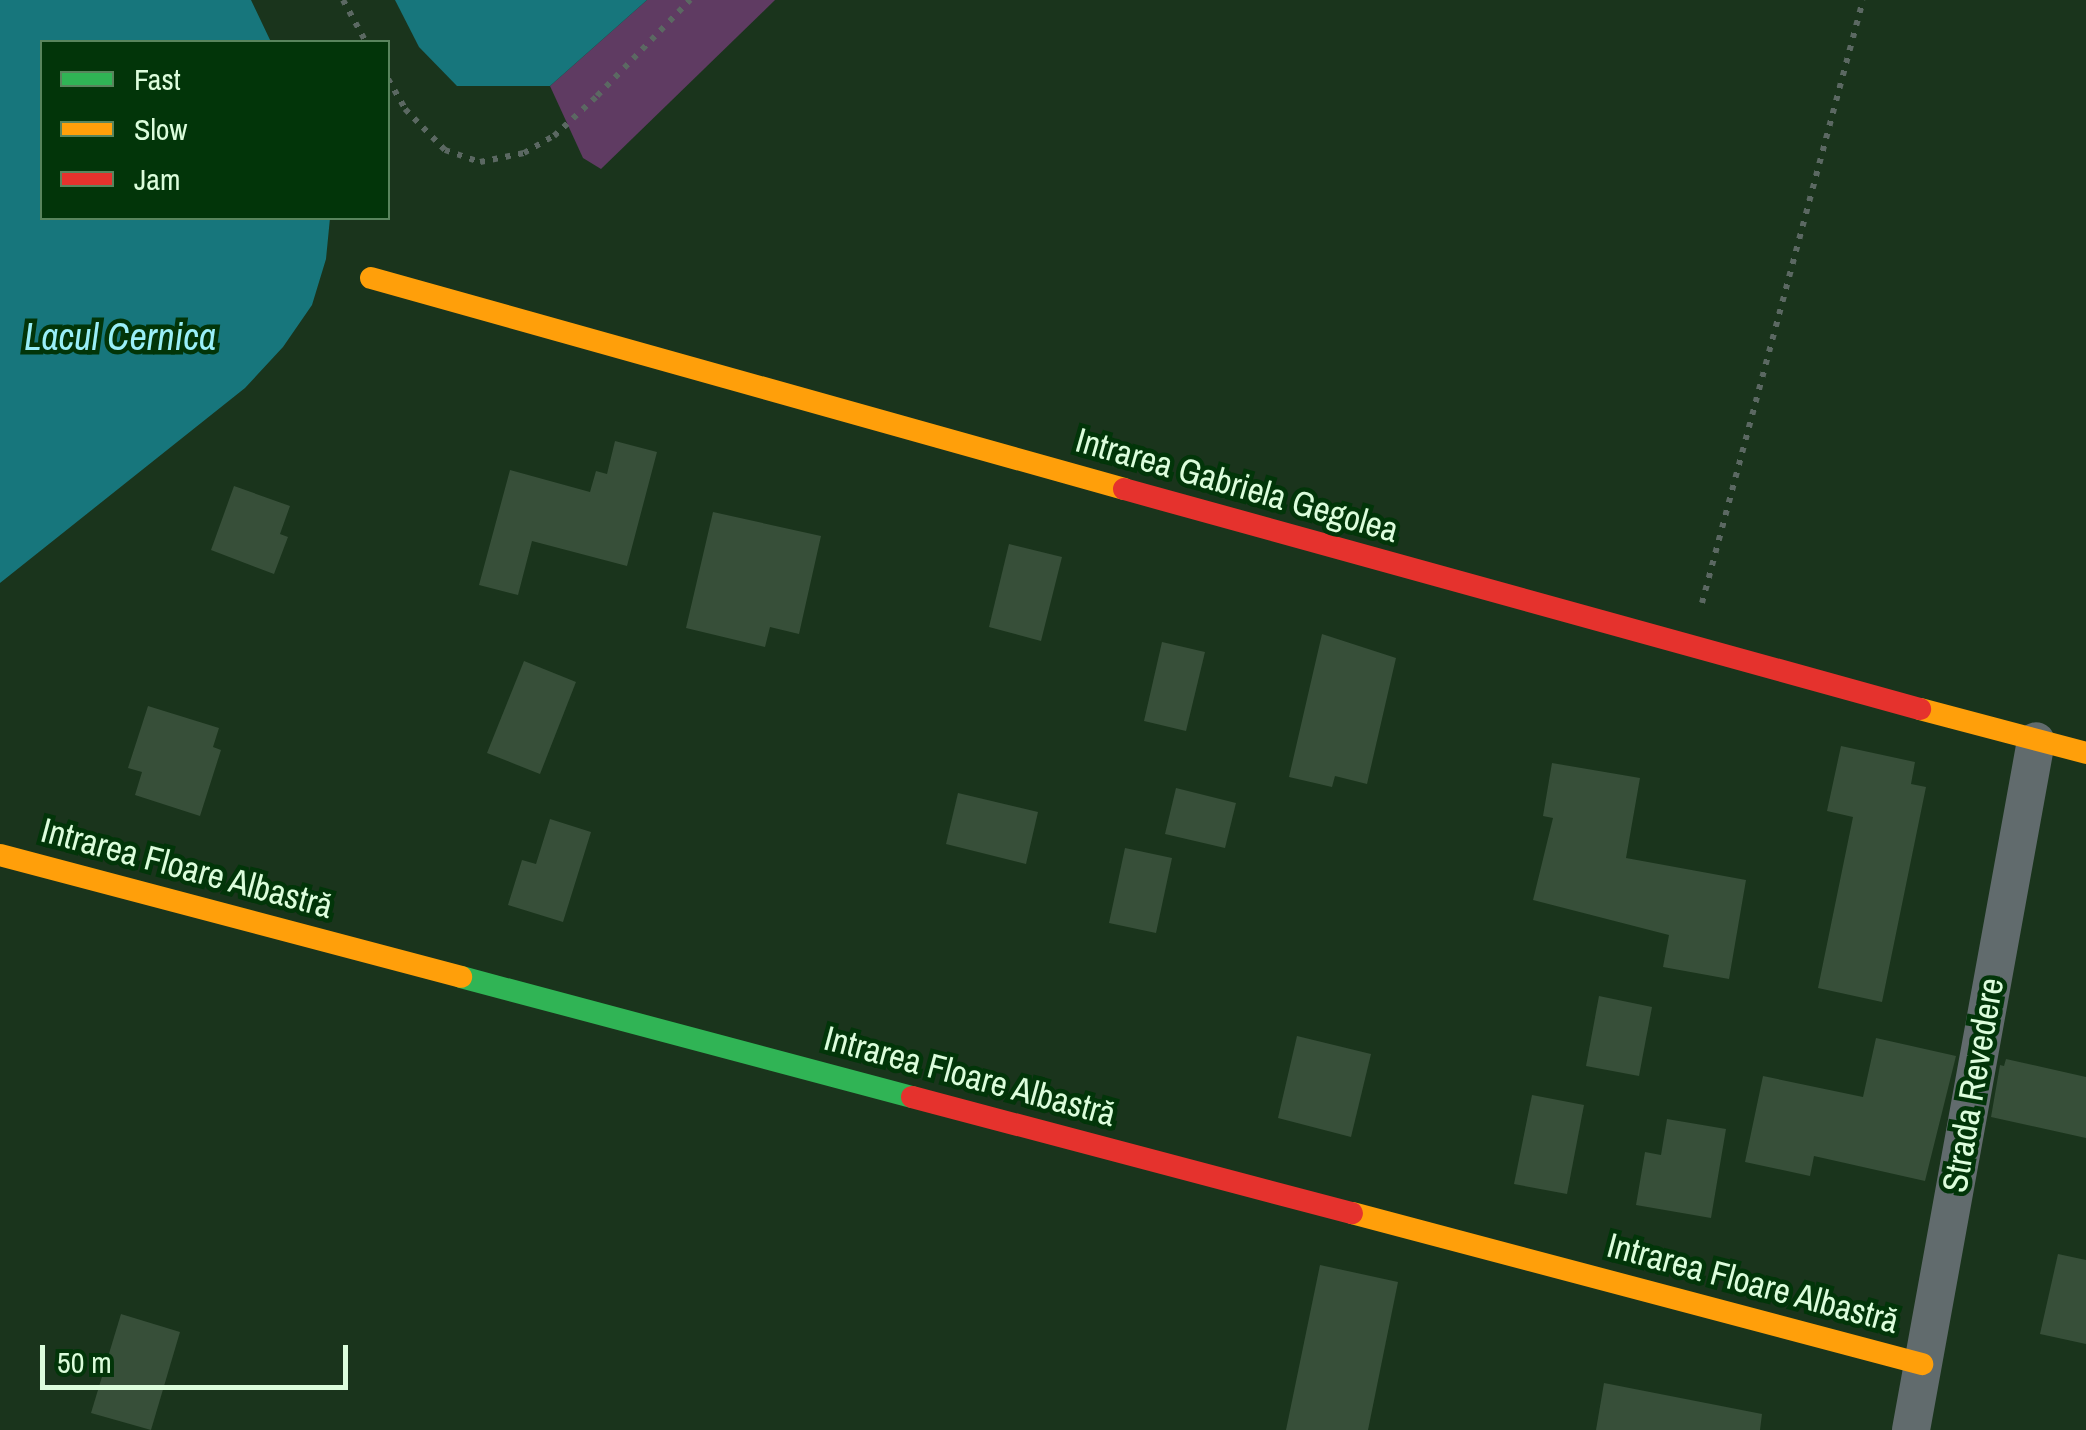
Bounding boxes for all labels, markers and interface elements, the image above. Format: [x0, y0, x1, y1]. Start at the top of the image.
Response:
legend [40, 40, 390, 220]
text: Fast [134, 59, 181, 99]
text: Slow [134, 109, 187, 149]
text: Jam [134, 159, 180, 199]
water label: Lacul Cernica [24, 314, 216, 360]
street label: Intrarea Gabriela Gegolea [1071, 419, 1403, 551]
street label: Intrarea Floare Albastră [36, 809, 338, 927]
street label: Strada Revedere [1933, 975, 2013, 1195]
street label: Intrarea Floare Albastră [819, 1017, 1121, 1135]
street label: Intrarea Floare Albastră [1602, 1224, 1904, 1342]
scale bar [45, 1325, 352, 1387]
text: 50 m [57, 1342, 112, 1382]

